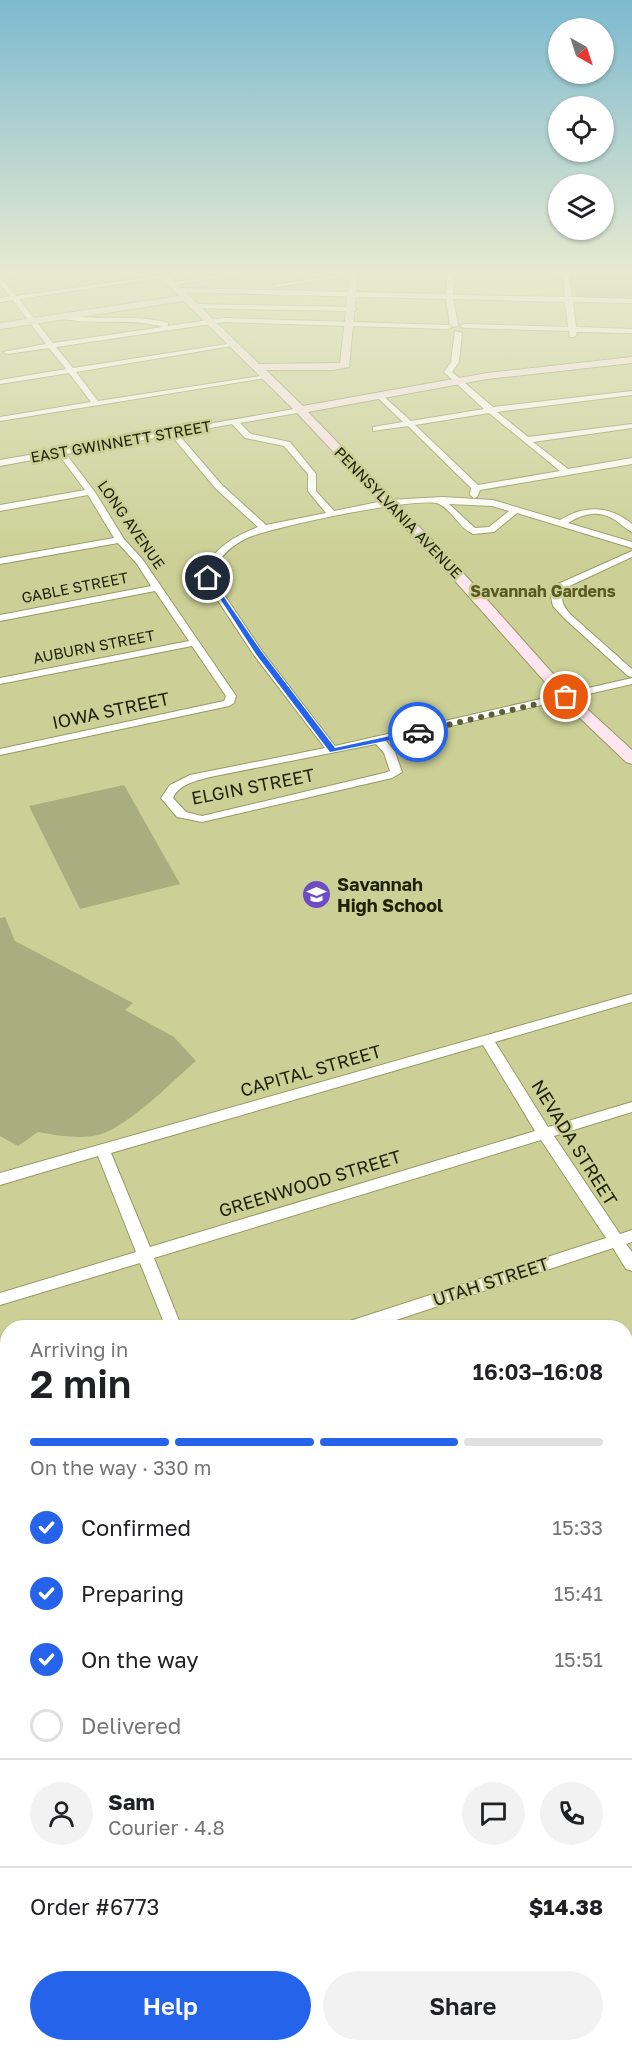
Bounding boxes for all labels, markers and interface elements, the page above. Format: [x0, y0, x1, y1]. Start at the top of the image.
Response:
north arrow [548, 18, 614, 84]
map controls [548, 18, 614, 240]
button: locate [548, 96, 614, 162]
button: layers [548, 174, 614, 240]
street label: EAST GWINNETT STREET [29, 416, 212, 466]
street label: PENNSYLVANIA AVENUE [331, 443, 466, 582]
street label: LONG AVENUE [95, 477, 169, 572]
pin [182, 552, 233, 603]
icon: home [191, 561, 224, 594]
street label: GABLE STREET [20, 568, 130, 606]
district label: Savannah Gardens [470, 581, 616, 601]
street label: AUBURN STREET [31, 625, 156, 667]
pin [540, 671, 591, 722]
icon: bag [549, 680, 582, 713]
street label: IOWA STREET [50, 687, 172, 733]
courier [388, 702, 448, 762]
icon: car [402, 716, 435, 749]
street label: ELGIN STREET [189, 763, 316, 809]
place label: Savannah High School [337, 873, 443, 916]
school or university icon: Savannah High School [300, 879, 332, 911]
street label: CAPITAL STREET [238, 1039, 384, 1101]
street label: NEVADA STREET [527, 1076, 622, 1209]
street label: GREENWOOD STREET [216, 1145, 404, 1221]
street label: UTAH STREET [430, 1252, 552, 1310]
text: Arriving in [30, 1337, 128, 1361]
text: 16:03–16:08 [473, 1358, 603, 1385]
text: 2 min [30, 1360, 131, 1407]
text: On the way · 330 m [30, 1455, 211, 1479]
icon: check [30, 1511, 63, 1544]
text: Confirmed [81, 1514, 191, 1541]
text: 15:33 [552, 1515, 603, 1539]
icon: check [30, 1577, 63, 1610]
text: Preparing [81, 1580, 184, 1607]
text: 15:41 [554, 1581, 603, 1605]
icon: check [30, 1643, 63, 1676]
text: On the way [81, 1646, 199, 1673]
text: 15:51 [554, 1647, 603, 1671]
text: Delivered [81, 1712, 181, 1739]
button: person [30, 1782, 93, 1845]
button: chat [462, 1782, 525, 1845]
button: phone [540, 1782, 603, 1845]
text: Sam [108, 1788, 155, 1815]
text: Courier · 4.8 [108, 1815, 225, 1839]
text: Order #6773 [30, 1893, 159, 1920]
text: $14.38 [529, 1893, 603, 1920]
button: Help [30, 1971, 311, 2040]
button: Share [323, 1971, 603, 2040]

